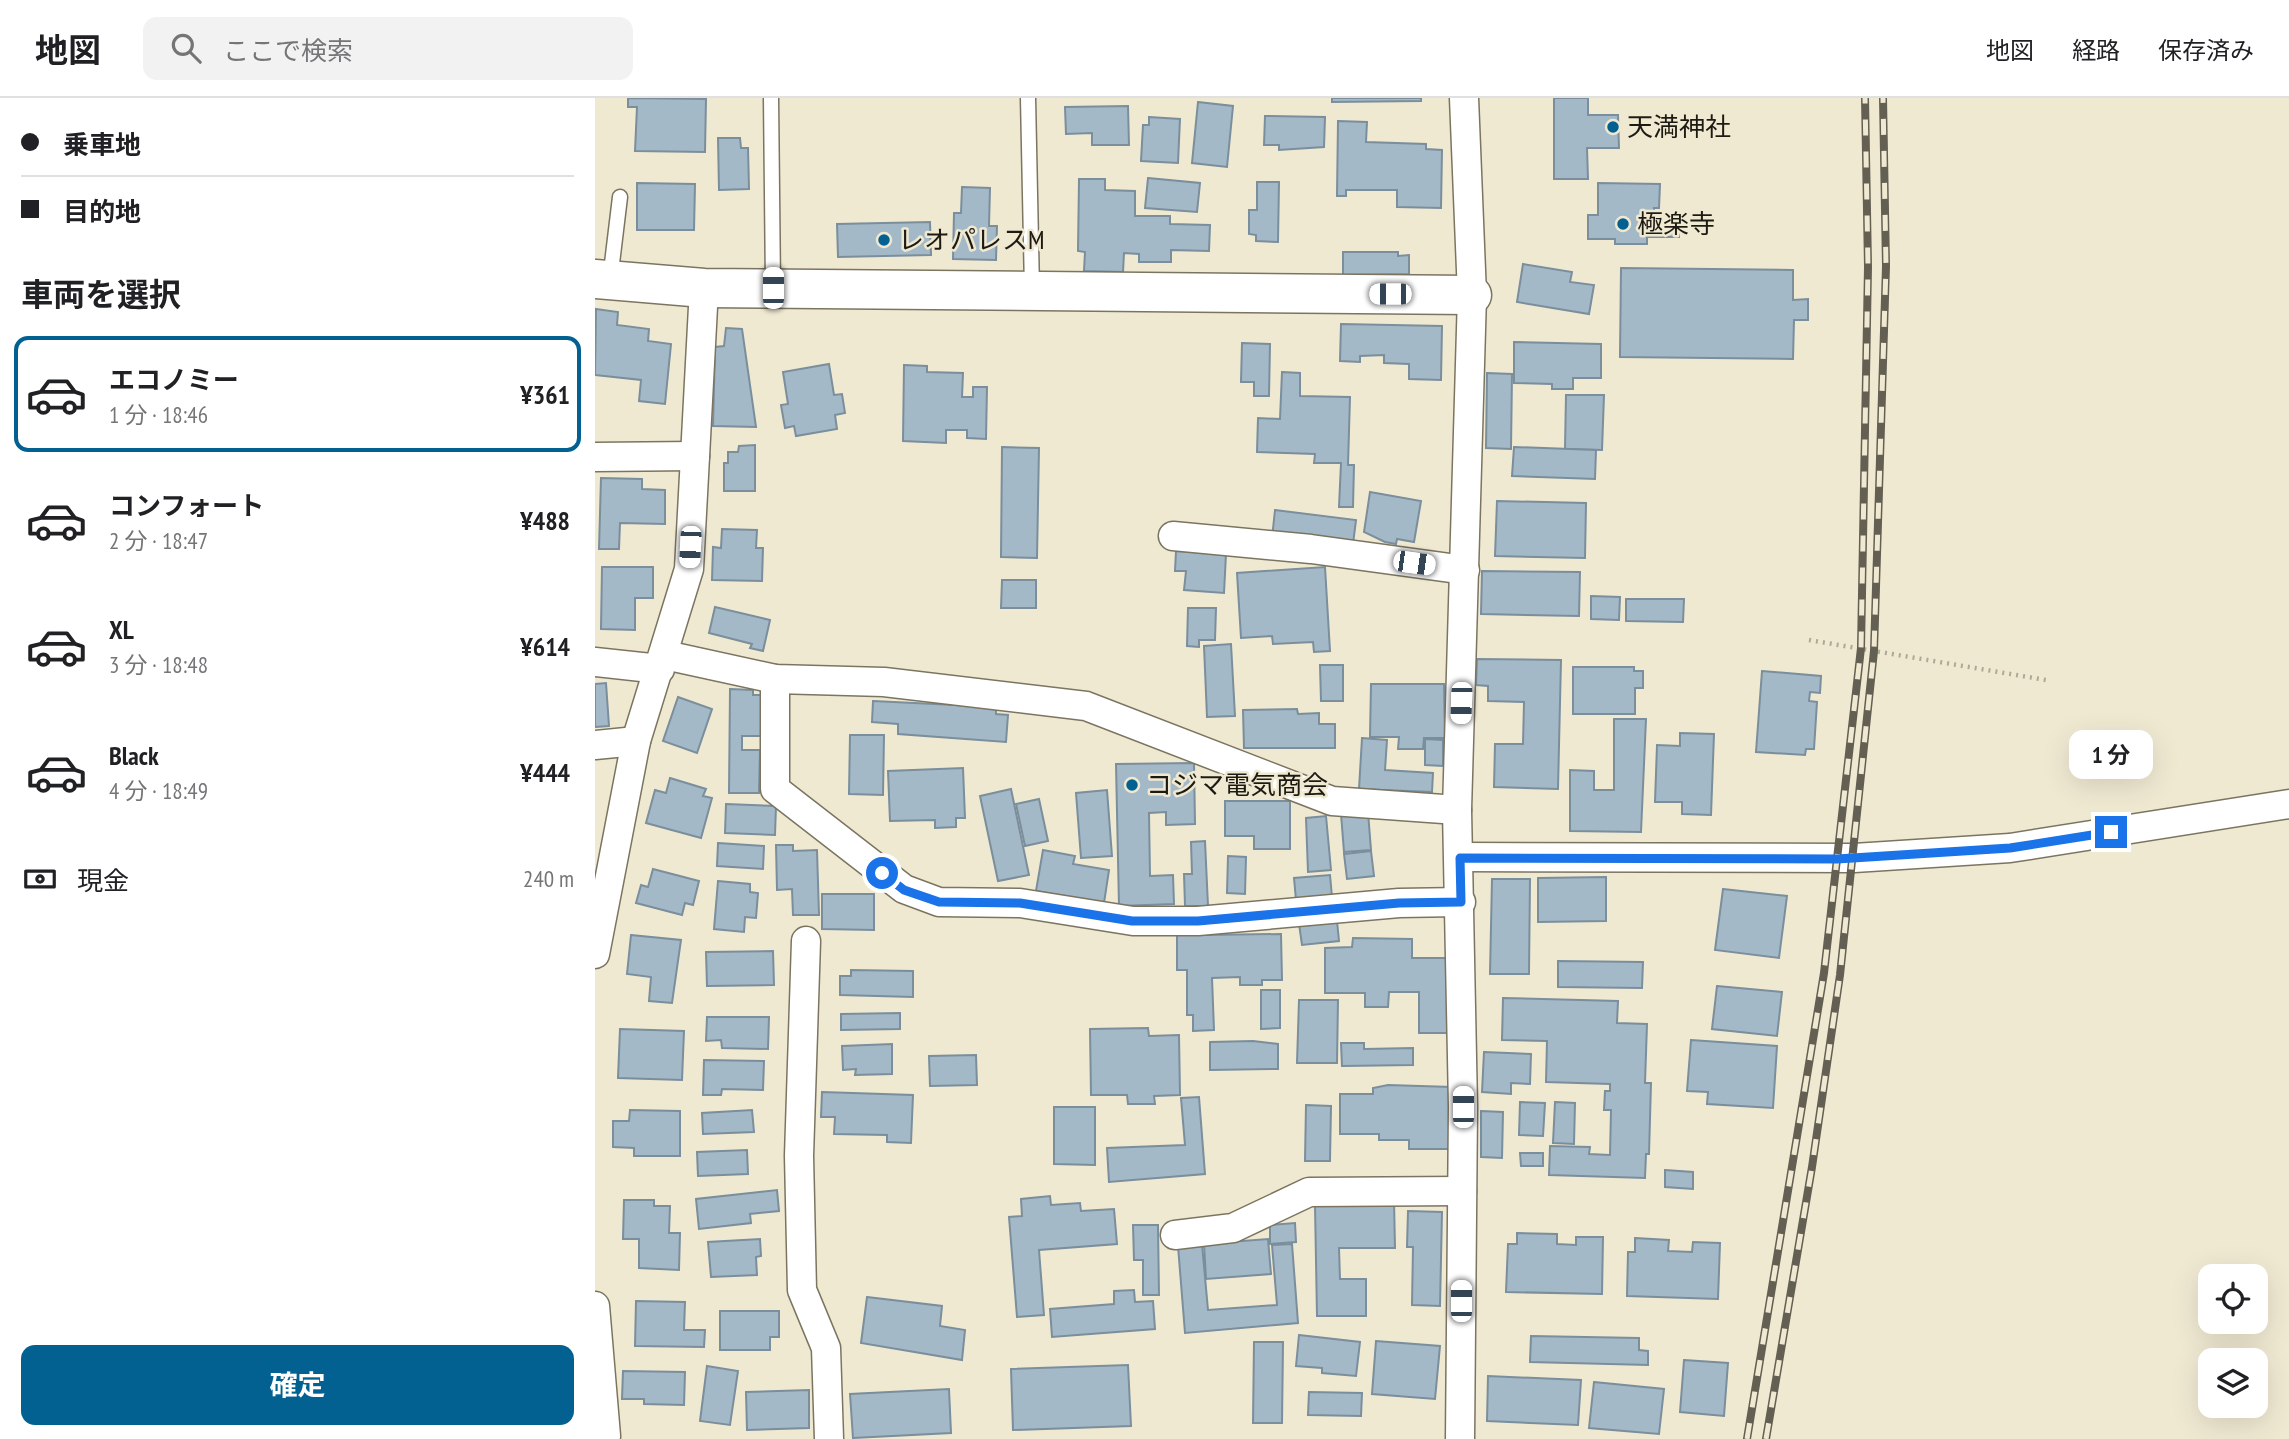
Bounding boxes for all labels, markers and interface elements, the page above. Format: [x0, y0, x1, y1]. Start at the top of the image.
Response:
search box [143, 17, 633, 80]
text: 地図 [35, 28, 101, 71]
icon: search [167, 29, 205, 67]
text: ここで検索 [223, 34, 353, 67]
text: 地図 [1986, 35, 2034, 66]
text: 経路 [2072, 35, 2120, 66]
text: 保存済み [2158, 35, 2254, 66]
place label: 天満神社 [1627, 110, 1731, 143]
marker: 天満神社 [1605, 119, 1621, 135]
text: 乗車地 [63, 128, 141, 161]
text: 目的地 [63, 195, 141, 228]
place label: 極楽寺 [1637, 207, 1715, 240]
marker: 極楽寺 [1615, 216, 1631, 232]
place label: レオパレスM [898, 223, 1045, 256]
marker: レオパレスM [876, 232, 892, 248]
car [763, 267, 784, 309]
text: 車両を選択 [21, 273, 181, 315]
car [1370, 284, 1412, 305]
icon: car [25, 363, 88, 426]
text: エコノミー [109, 363, 239, 396]
text: ¥361 [520, 378, 570, 411]
text: 1 分 · 18:46 [109, 400, 208, 429]
icon: car [25, 489, 88, 552]
text: コンフォート [109, 489, 264, 522]
text: ¥488 [520, 504, 570, 537]
car [679, 525, 702, 569]
text: 2 分 · 18:47 [109, 526, 208, 555]
car [1392, 550, 1437, 576]
text: XL [109, 613, 134, 646]
icon: car [25, 615, 88, 678]
text: ¥614 [520, 630, 570, 663]
text: 3 分 · 18:48 [109, 650, 208, 679]
car [1450, 682, 1473, 724]
callout: 1 分 [2069, 730, 2153, 780]
text: Black [109, 739, 159, 772]
text: 1 分 [2092, 740, 2130, 769]
icon: car [25, 741, 88, 804]
text: ¥444 [520, 756, 570, 789]
place label: コジマ電気商会 [1146, 768, 1328, 801]
text: 4 分 · 18:49 [109, 776, 208, 805]
marker: コジマ電気商会 [1124, 777, 1140, 793]
route end [2095, 816, 2127, 848]
route start [866, 857, 898, 889]
icon: cash [21, 860, 59, 898]
text: 現金 [77, 864, 129, 897]
text: 240 m [523, 864, 574, 893]
car [1453, 1086, 1474, 1128]
map controls [2198, 1264, 2268, 1418]
button: locate [2198, 1264, 2268, 1334]
car [1451, 1280, 1472, 1322]
button: 確定 [21, 1345, 574, 1425]
button: layers [2198, 1348, 2268, 1418]

